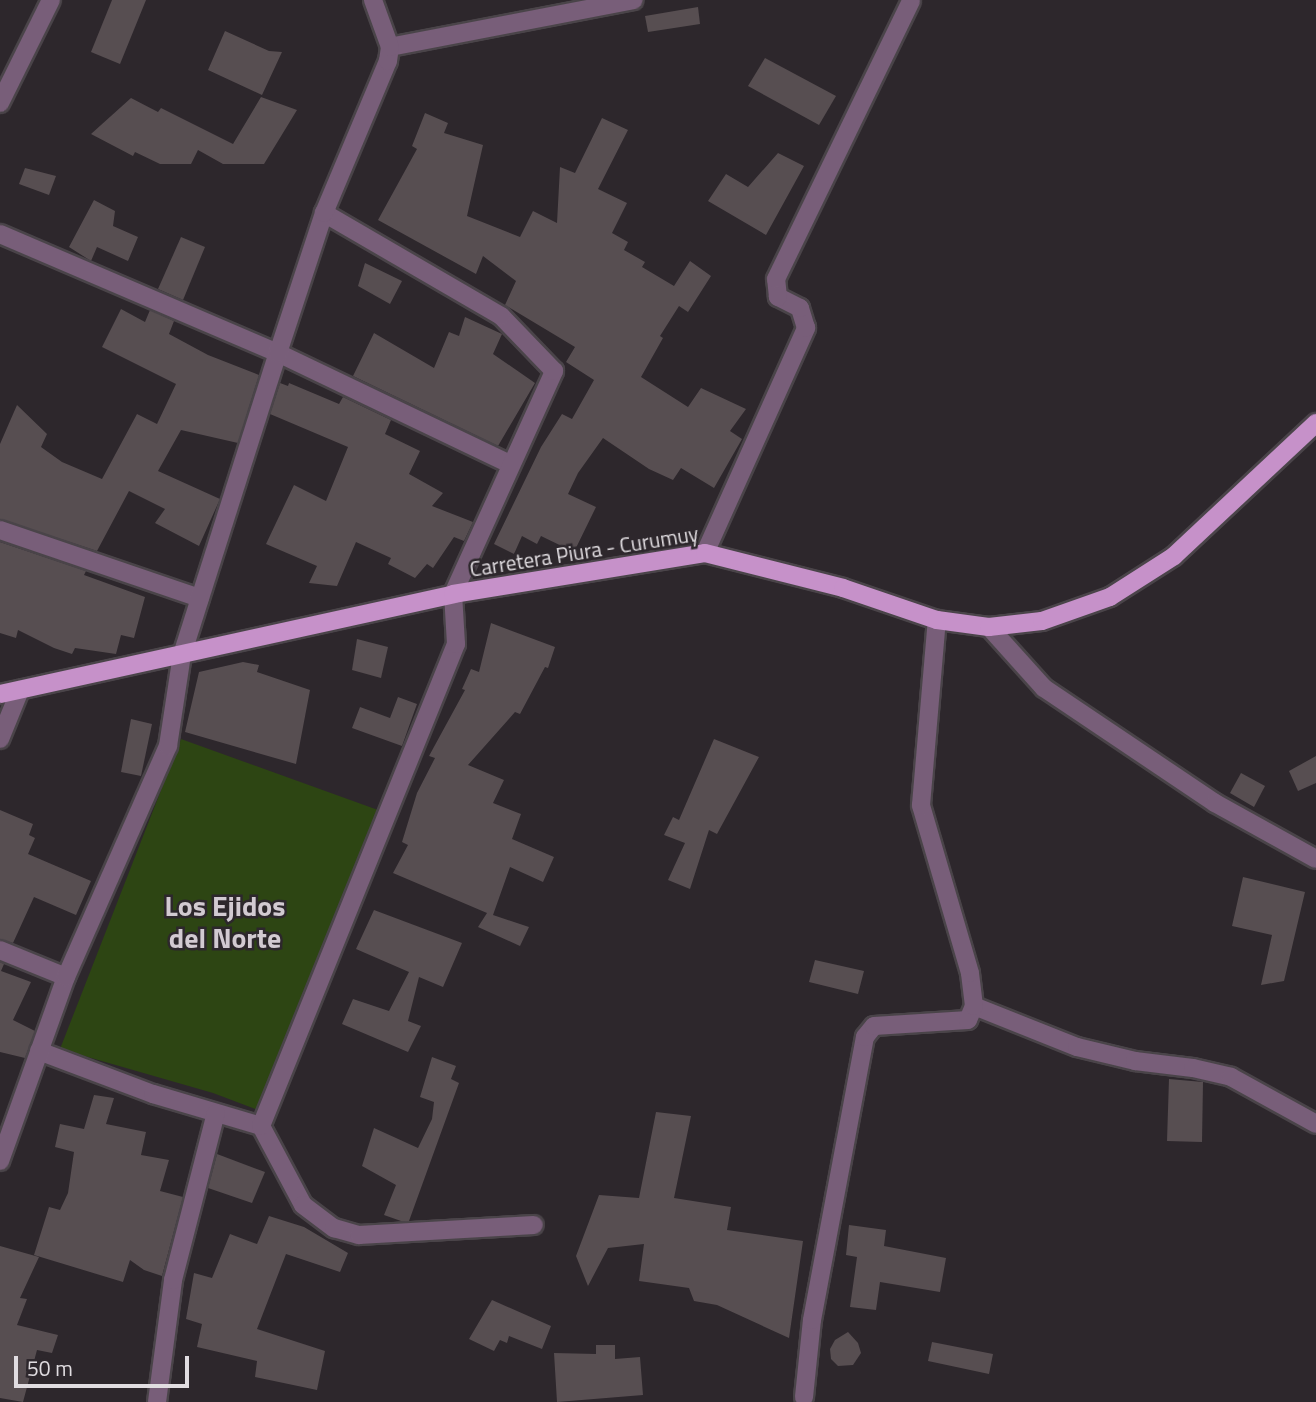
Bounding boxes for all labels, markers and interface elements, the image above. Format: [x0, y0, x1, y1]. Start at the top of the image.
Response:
street label: Carretera Piura - Curumuy [468, 520, 700, 582]
district label: Los Ejidos del Norte [165, 889, 285, 955]
scale bar [18, 1342, 192, 1386]
text: 50 m [27, 1352, 73, 1384]

